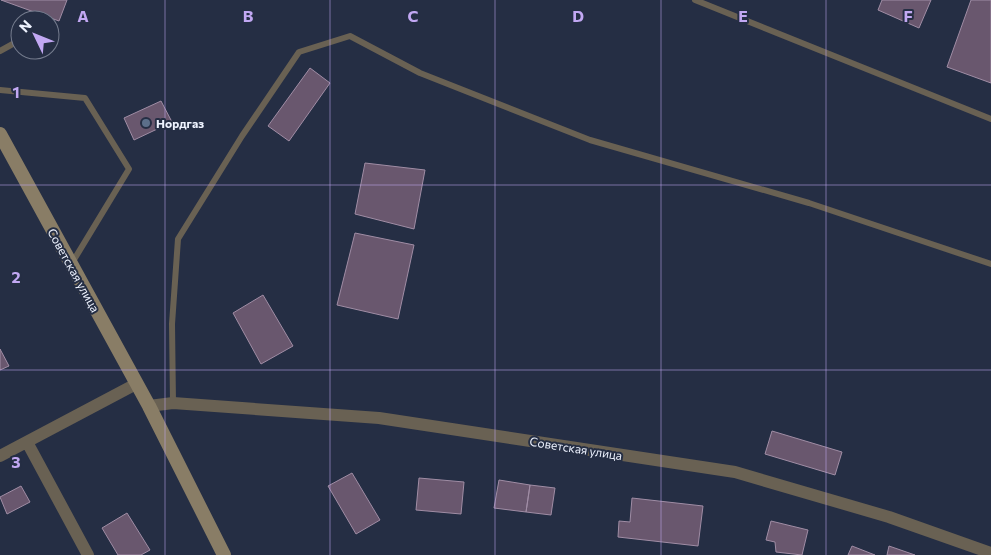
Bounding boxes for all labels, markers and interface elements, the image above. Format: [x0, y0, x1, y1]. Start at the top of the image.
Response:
text: A [77, 6, 89, 25]
text: B [243, 6, 254, 25]
text: C [408, 6, 419, 25]
text: D [572, 6, 584, 25]
text: E [738, 6, 748, 25]
text: F [903, 6, 913, 25]
north arrow [10, 10, 60, 60]
text: N [15, 16, 35, 35]
text: 1 [12, 82, 20, 101]
place label: Нордгаз [156, 116, 204, 130]
marker: Нордгаз [140, 117, 152, 129]
street label: Советская улица [45, 226, 103, 314]
text: 2 [11, 267, 21, 286]
street label: Советская улица [529, 434, 623, 462]
text: 3 [11, 452, 21, 471]

